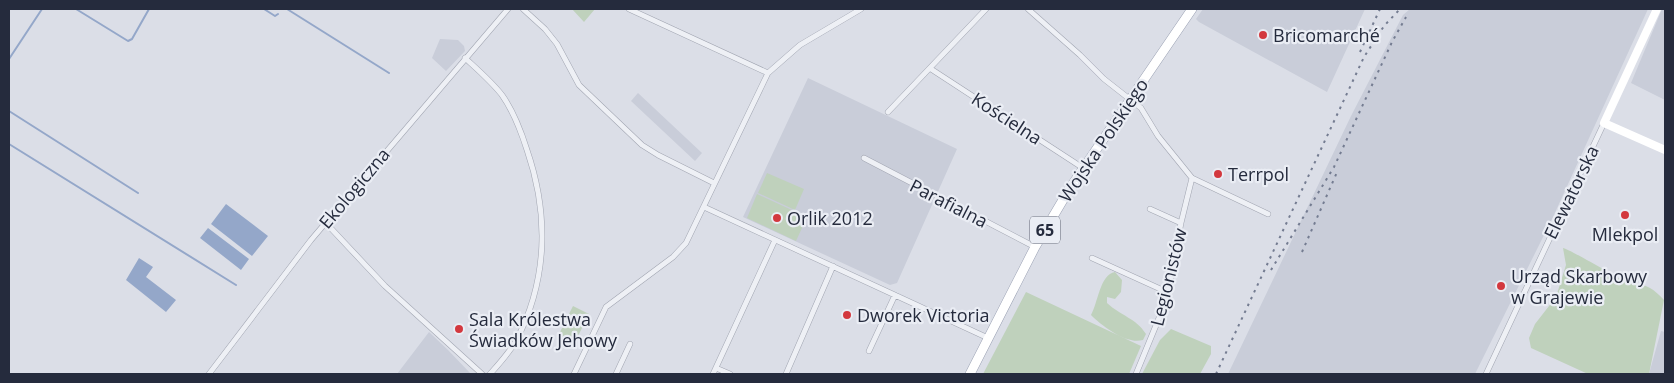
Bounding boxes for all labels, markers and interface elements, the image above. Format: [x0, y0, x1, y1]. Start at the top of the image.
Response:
place label: Bricomarché [1273, 23, 1380, 47]
marker: Bricomarché [1257, 29, 1269, 41]
street label: Wojska Polskiego [1053, 74, 1153, 206]
street label: Kościelna [967, 86, 1047, 150]
street label: Elewatorska [1538, 141, 1604, 243]
street label: Ekologiczna [313, 143, 395, 233]
place label: Terrpol [1228, 162, 1289, 186]
marker: Terrpol [1212, 168, 1224, 180]
street label: Parafialna [906, 173, 992, 233]
place label: Orlik 2012 [787, 206, 873, 230]
marker: Mlekpol [1619, 209, 1631, 221]
marker: Orlik 2012 [771, 212, 783, 224]
road number: 65 [1030, 216, 1060, 244]
place label: Mlekpol [1592, 222, 1658, 246]
street label: Legionistów [1144, 226, 1192, 328]
place label: Urząd Skarbowy w Grajewie [1511, 264, 1648, 309]
marker: Urząd Skarbowy w Grajewie [1495, 280, 1507, 292]
place label: Dworek Victoria [857, 303, 989, 327]
place label: Sala Królestwa Świadków Jehowy [469, 307, 618, 352]
marker: Dworek Victoria [841, 309, 853, 321]
marker: Sala Królestwa Świadków Jehowy [453, 323, 465, 335]

